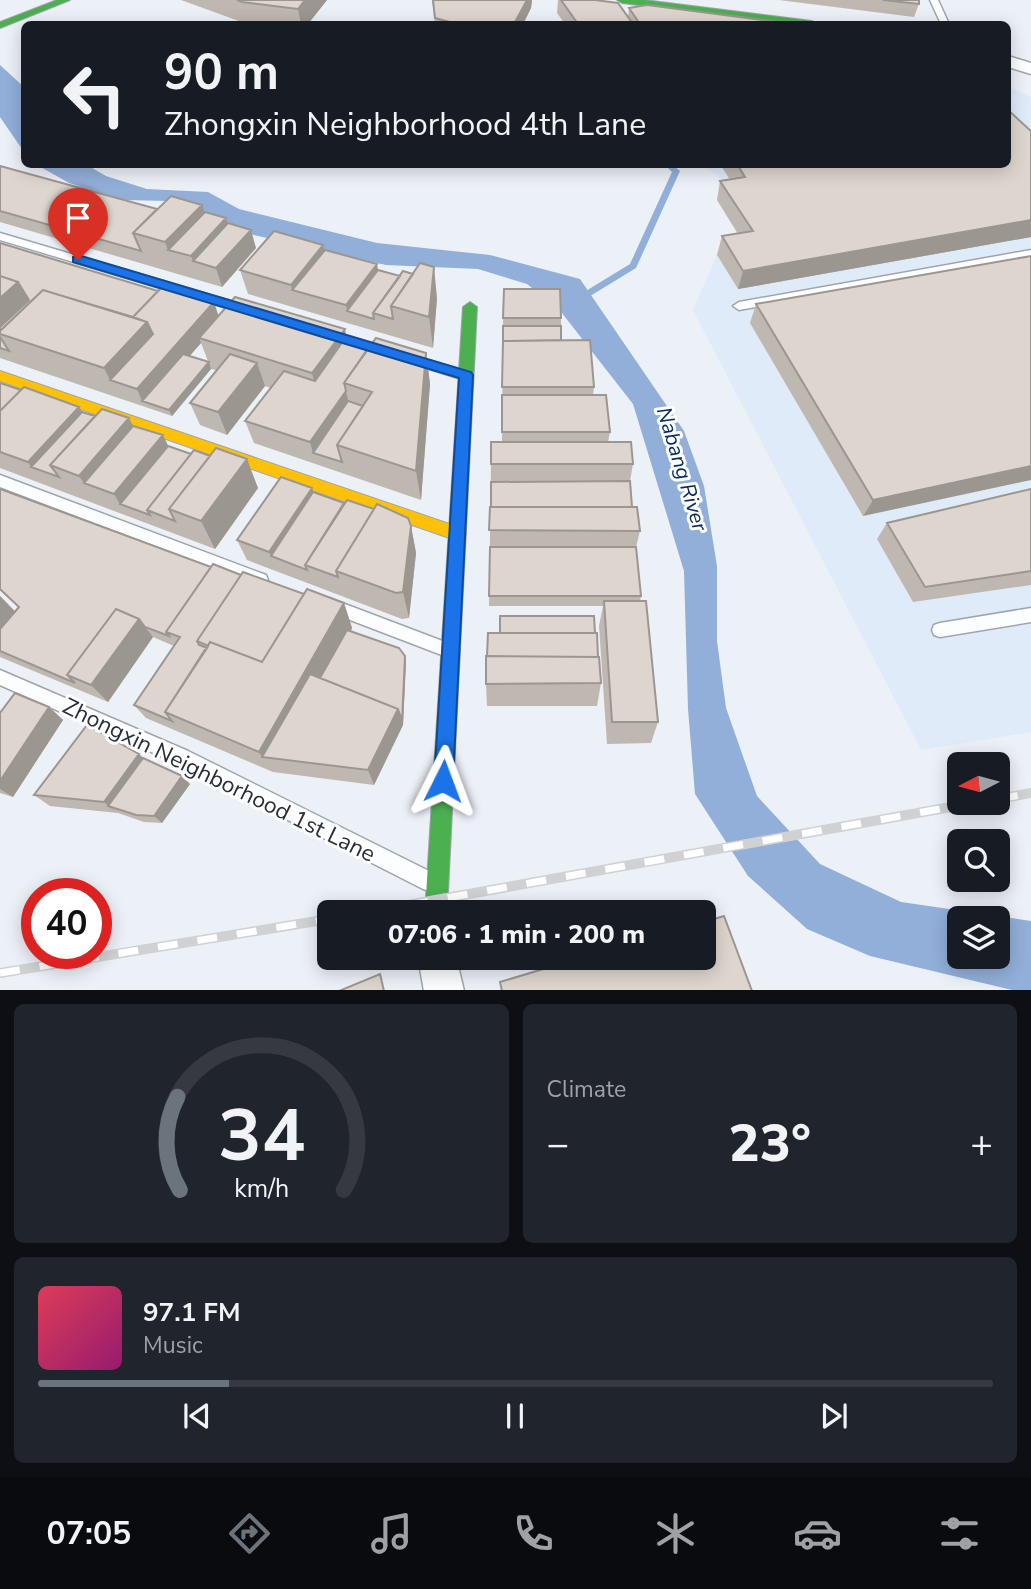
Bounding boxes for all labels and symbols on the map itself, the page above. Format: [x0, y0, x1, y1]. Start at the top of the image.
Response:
pin [48, 188, 108, 260]
water label: Nabang River [650, 404, 714, 535]
street label: Zhongxin Neighborhood 1st Lane [57, 691, 381, 869]
position arrow [406, 744, 480, 818]
north arrow [947, 752, 1010, 816]
speed limit sign: 40 [21, 878, 112, 969]

